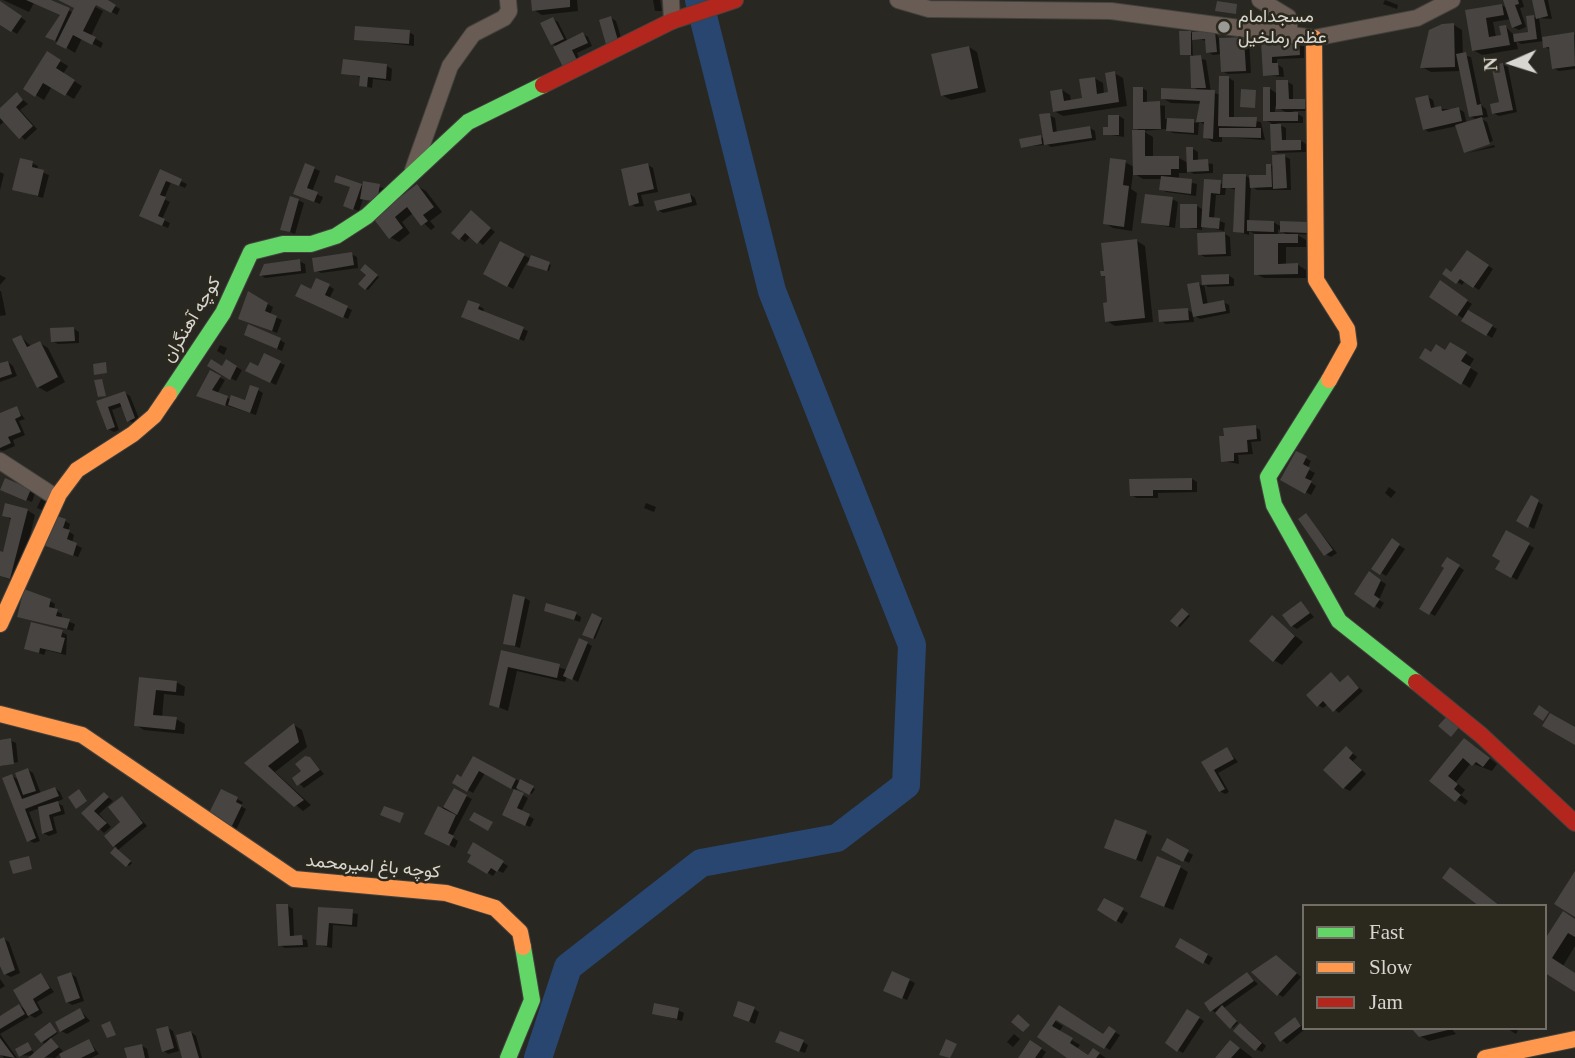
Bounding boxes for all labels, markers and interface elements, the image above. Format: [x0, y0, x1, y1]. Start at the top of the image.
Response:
place label: مسجدامام عظم رملخیل [1238, 6, 1327, 48]
marker: مسجدامام عظم رملخیل [1216, 19, 1232, 35]
north arrow [1477, 28, 1547, 98]
text: N [1480, 57, 1501, 72]
street label: کوچه آهنگران [158, 273, 226, 367]
street label: کوچه باغ امیرمحمد [305, 850, 441, 884]
legend [1302, 904, 1547, 1030]
text: Fast [1369, 920, 1404, 944]
text: Slow [1369, 955, 1412, 979]
text: Jam [1369, 990, 1403, 1014]

